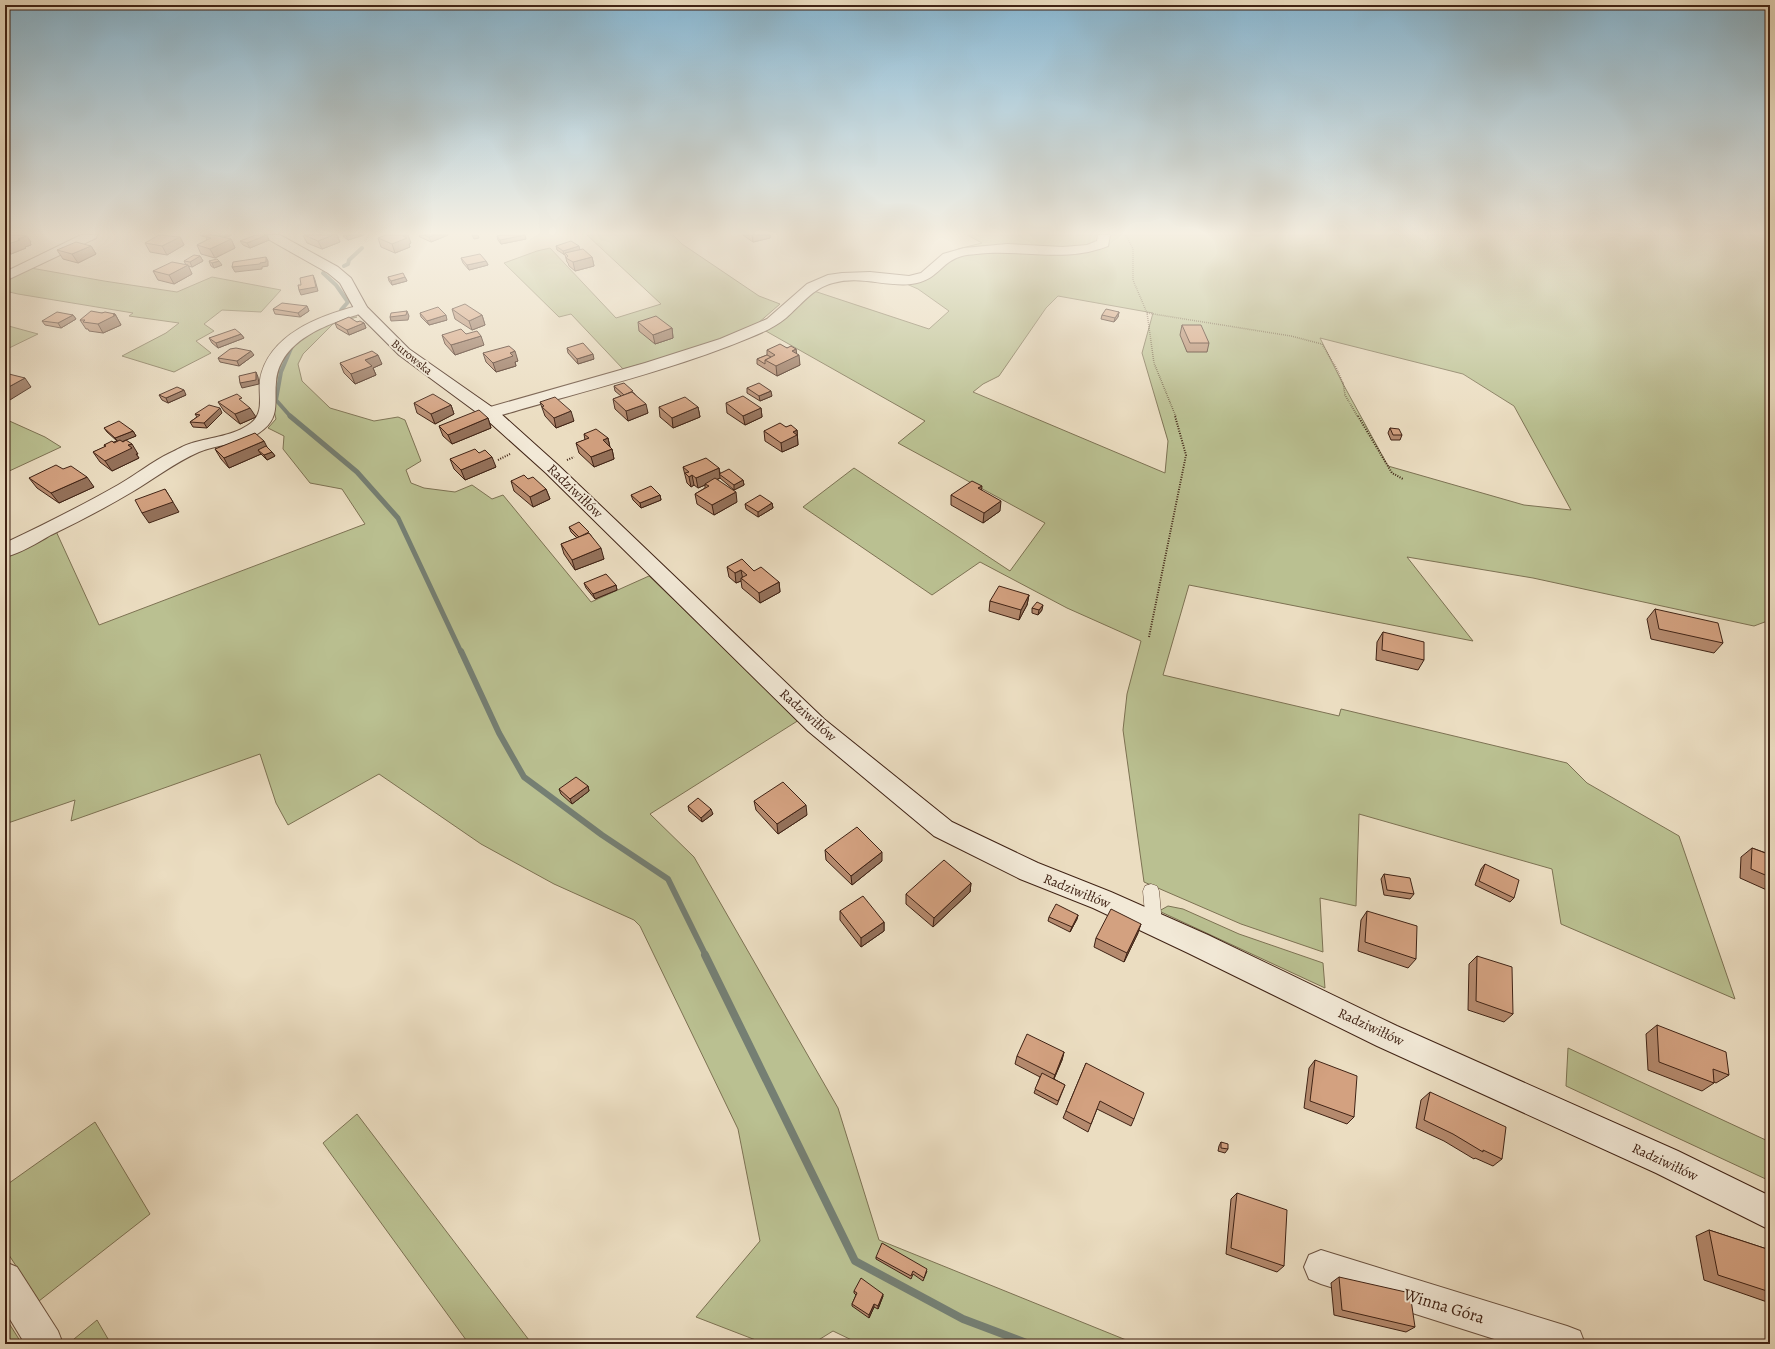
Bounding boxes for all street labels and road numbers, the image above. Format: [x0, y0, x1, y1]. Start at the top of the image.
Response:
street label: Burowska [388, 336, 436, 379]
street label: Radziwiłłów [543, 460, 607, 522]
street label: Radziwiłłów [775, 684, 841, 746]
street label: Radziwiłłów [1041, 869, 1113, 913]
street label: Radziwiłłów [1335, 1003, 1407, 1051]
street label: Radziwiłłów [1629, 1138, 1701, 1186]
street label: Winna Góra [1400, 1282, 1487, 1329]

